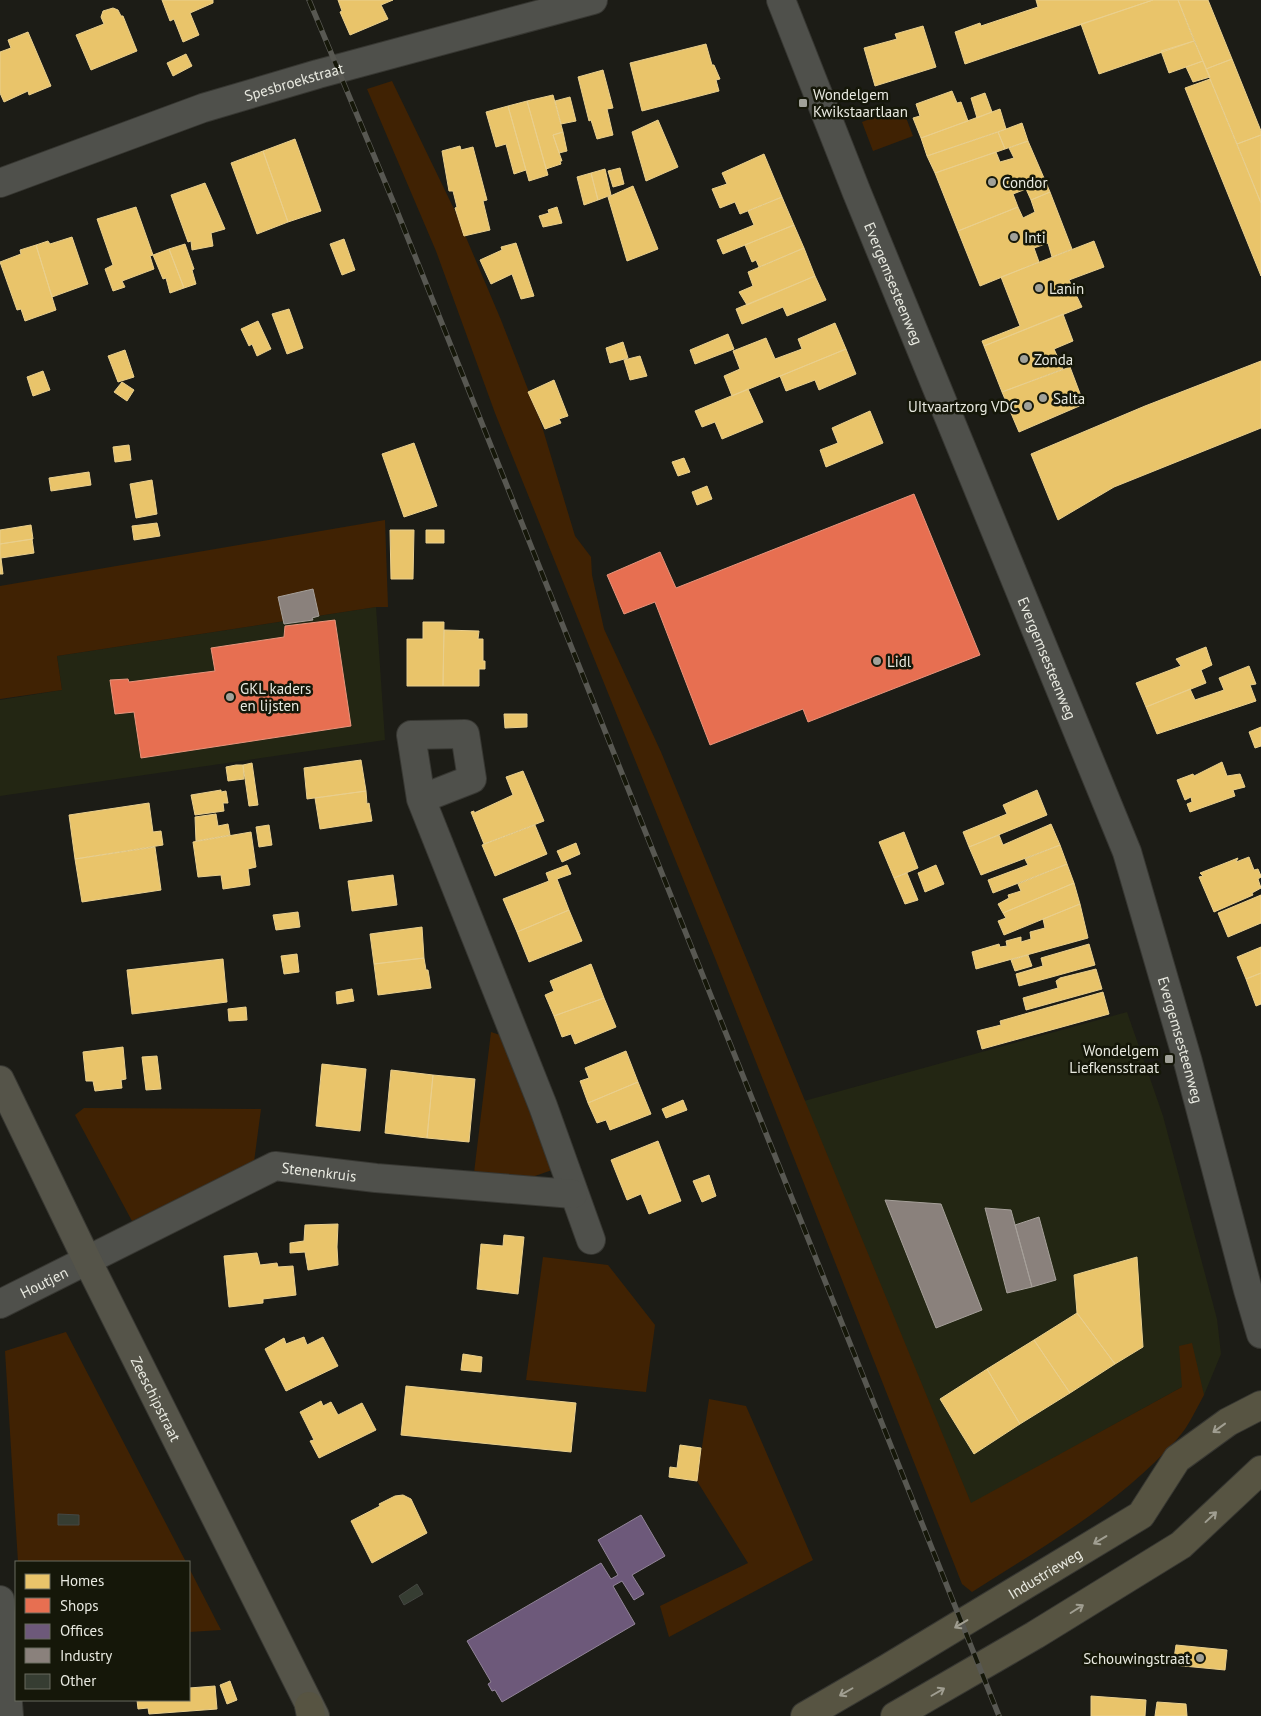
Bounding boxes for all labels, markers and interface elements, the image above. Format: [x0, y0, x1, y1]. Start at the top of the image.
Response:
street label: Spesbroekstraat [242, 58, 346, 105]
place label: Wondelgem Kwikstaartlaan [813, 85, 908, 121]
marker: Wondelgem Kwikstaartlaan [797, 97, 809, 109]
place label: Condor [1002, 173, 1048, 192]
marker: Condor [986, 176, 998, 188]
street label: Evergemsesteenweg [860, 219, 928, 347]
place label: Inti [1024, 228, 1046, 247]
marker: Inti [1008, 231, 1020, 243]
place label: Lanin [1049, 279, 1084, 298]
marker: Lanin [1033, 282, 1045, 294]
place label: Zonda [1034, 350, 1073, 369]
marker: Zonda [1018, 353, 1030, 365]
place label: Salta [1053, 389, 1085, 408]
marker: Salta [1037, 392, 1049, 404]
place label: UItvaartzorg VDC [908, 397, 1018, 416]
marker: UItvaartzorg VDC [1022, 400, 1034, 412]
street label: Evergemsesteenweg [1014, 594, 1081, 722]
place label: Lidl [887, 652, 912, 671]
marker: Lidl [871, 655, 883, 667]
place label: GKL kaders en lijsten [240, 679, 311, 715]
marker: GKL kaders en lijsten [224, 691, 236, 703]
street label: Evergemsesteenweg [1154, 974, 1208, 1105]
place label: Wondelgem Liefkensstraat [1069, 1041, 1159, 1077]
marker: Wondelgem Liefkensstraat [1163, 1053, 1175, 1065]
street label: Stenenkruis [280, 1157, 358, 1185]
street label: Houtjen [17, 1262, 71, 1302]
street label: Zeeschipstraat [127, 1353, 186, 1444]
one-way arrow [1212, 1423, 1226, 1434]
one-way arrow [1204, 1511, 1217, 1523]
one-way arrow [1093, 1535, 1107, 1545]
street label: Industrieweg [1004, 1544, 1085, 1603]
legend [15, 1561, 190, 1701]
text: Homes [60, 1571, 104, 1590]
text: Shops [60, 1596, 99, 1615]
one-way arrow [1070, 1603, 1084, 1613]
one-way arrow [954, 1620, 968, 1630]
text: Offices [60, 1621, 104, 1640]
text: Industry [60, 1646, 112, 1665]
place label: Schouwingstraat [1083, 1649, 1190, 1668]
marker: Schouwingstraat [1194, 1652, 1206, 1664]
text: Other [60, 1671, 96, 1690]
one-way arrow [930, 1686, 944, 1696]
one-way arrow [839, 1688, 853, 1698]

